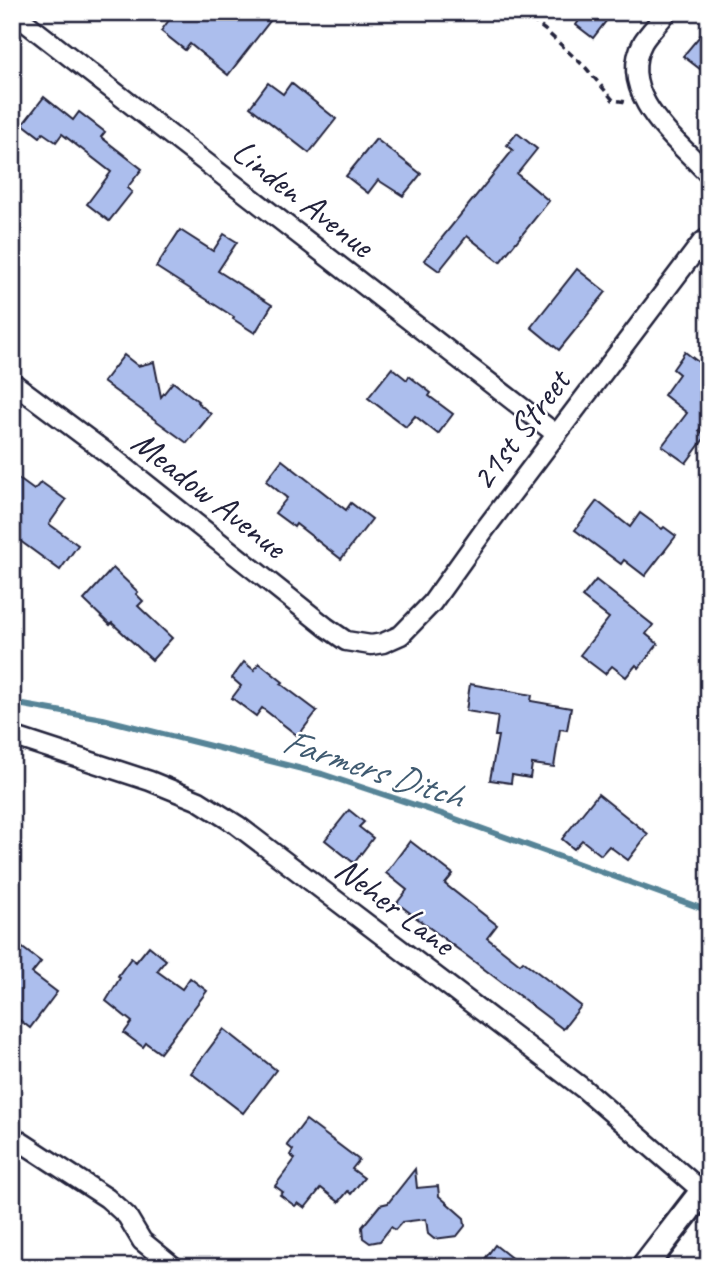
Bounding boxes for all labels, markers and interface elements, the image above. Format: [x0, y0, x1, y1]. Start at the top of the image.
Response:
street label: Linden Avenue [223, 129, 385, 269]
street label: 21st Street [460, 358, 582, 499]
street label: Meadow Avenue [123, 420, 297, 570]
water label: Farmers Ditch [277, 717, 472, 820]
street label: Neher Lane [326, 847, 466, 967]

